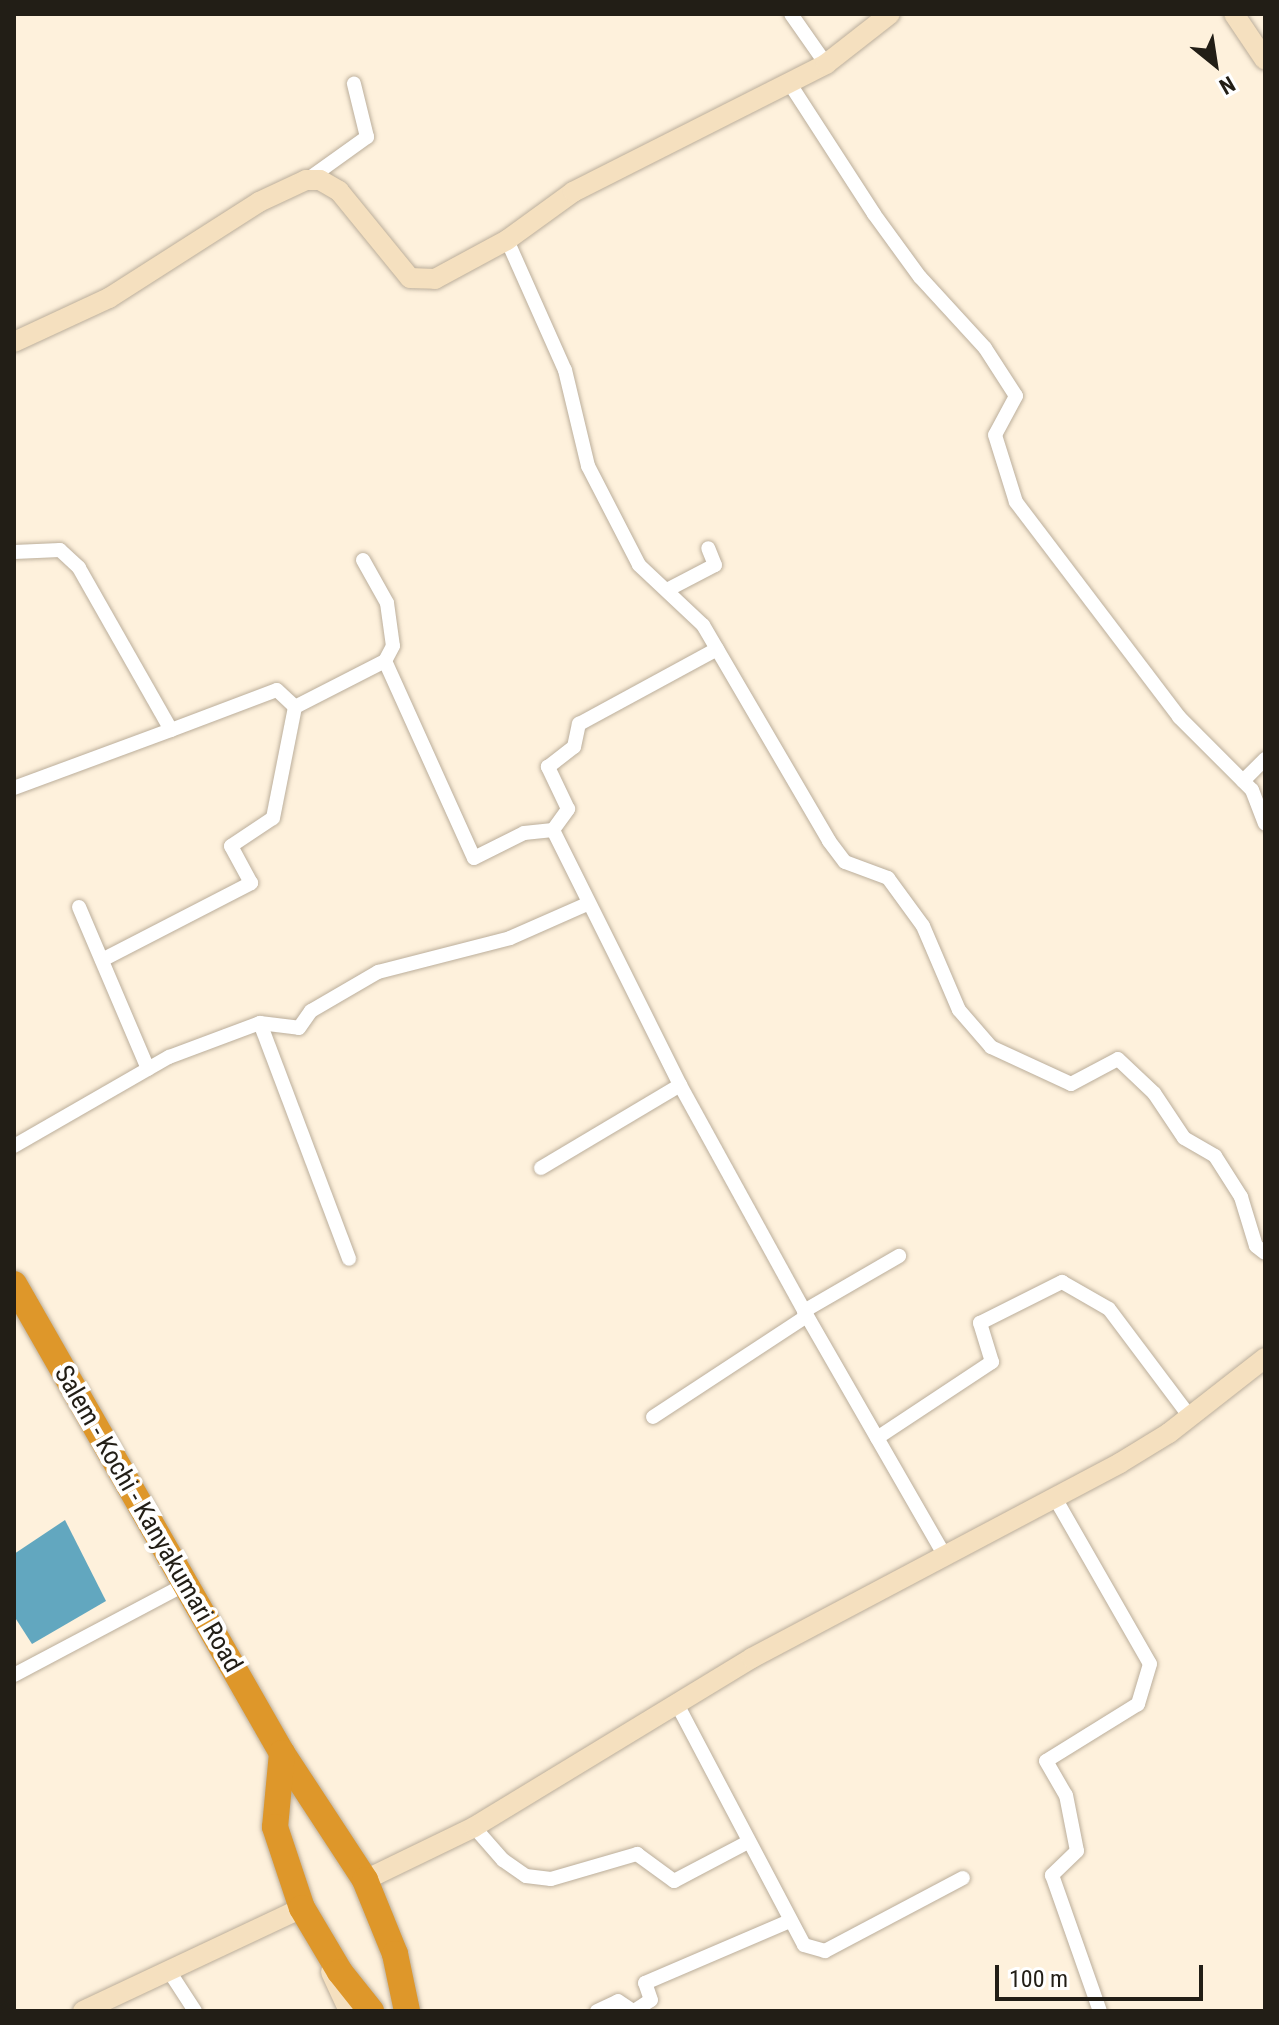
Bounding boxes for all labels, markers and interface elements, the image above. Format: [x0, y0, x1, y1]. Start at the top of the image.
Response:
north arrow [1175, 24, 1255, 104]
text: N [1215, 71, 1239, 99]
street label: Salem - Kochi - Kanyakumari Road [47, 1360, 249, 1678]
scale bar [999, 1949, 1207, 1999]
text: 100 m [1009, 1965, 1068, 1993]

